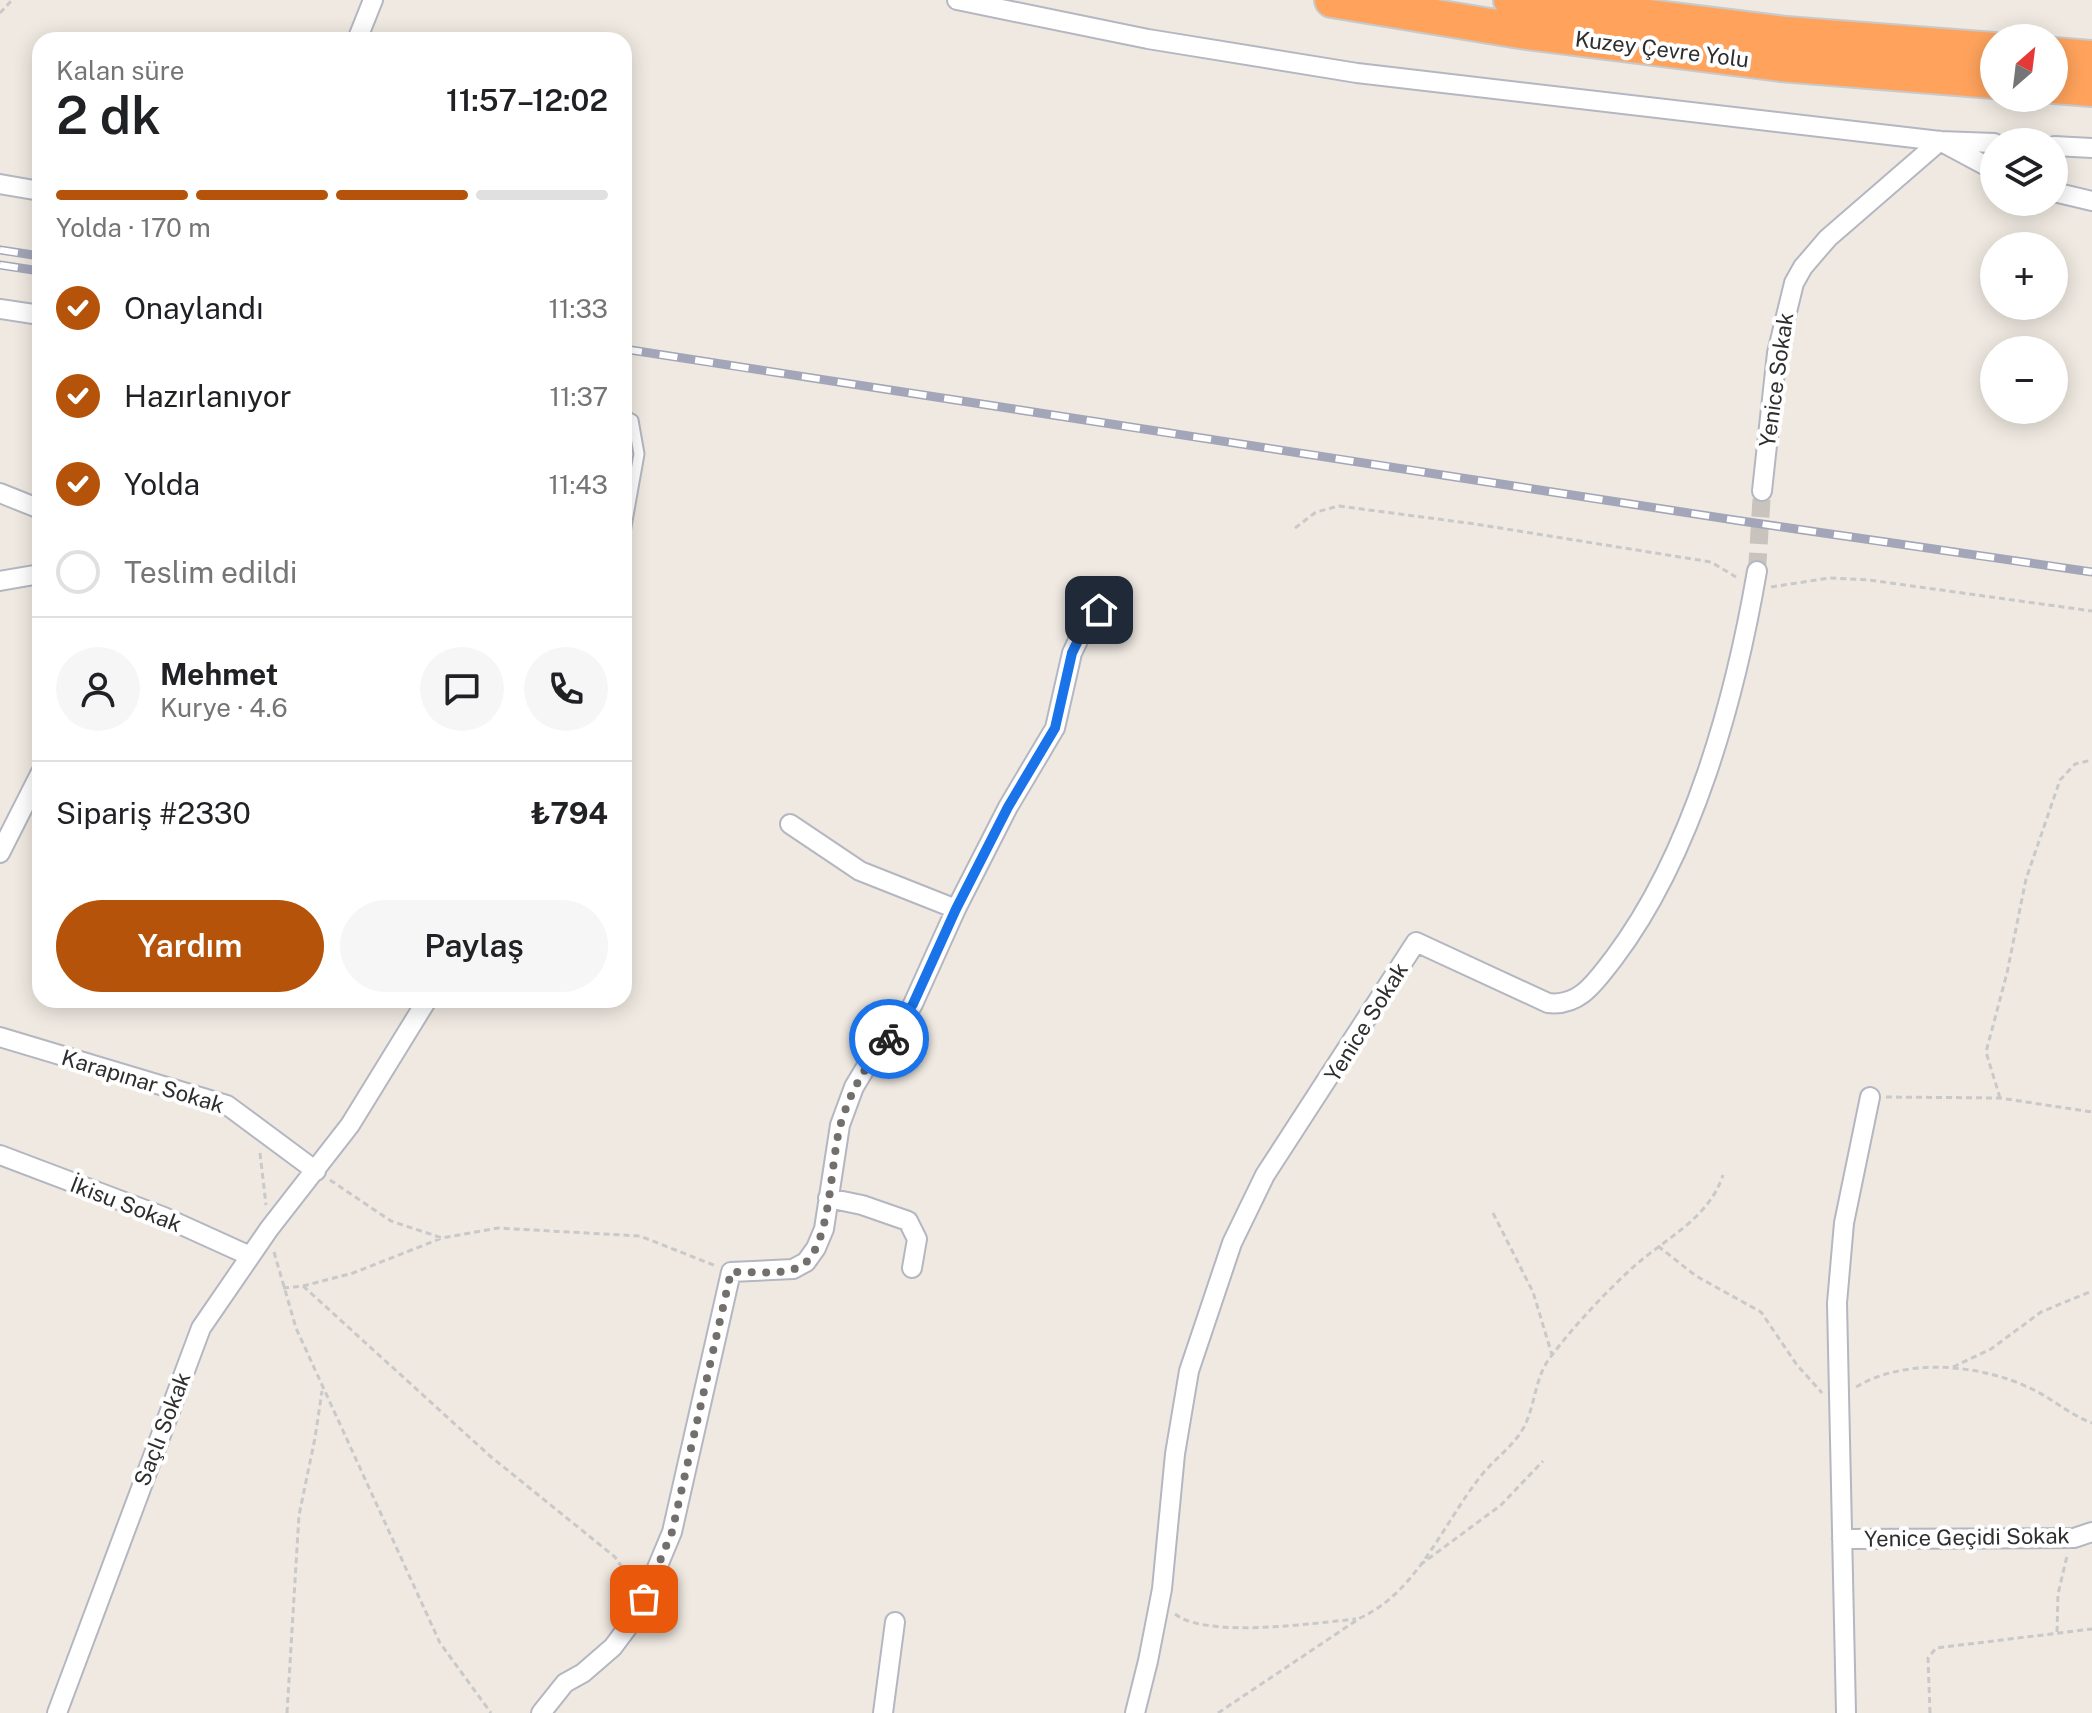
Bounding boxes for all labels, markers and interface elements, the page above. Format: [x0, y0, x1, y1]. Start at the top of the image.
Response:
north arrow [1980, 24, 2068, 112]
map controls [1980, 24, 2068, 424]
street label: Kuzey Çevre Yolu [1574, 25, 1750, 73]
text: Kalan süre [56, 55, 184, 86]
text: 11:57–12:02 [446, 82, 608, 118]
text: 2 dk [56, 85, 161, 146]
button: layers [1980, 128, 2068, 216]
text: Yolda · 170 m [56, 212, 211, 243]
button: + [1980, 232, 2068, 320]
icon: check [56, 286, 100, 330]
text: Onaylandı [124, 290, 263, 326]
text: 11:33 [548, 293, 608, 324]
street label: Yenice Sokak [1754, 311, 1798, 449]
button: − [1980, 336, 2068, 424]
icon: check [56, 374, 100, 418]
text: Hazırlanıyor [124, 378, 292, 414]
text: 11:37 [549, 381, 608, 412]
icon: check [56, 462, 100, 506]
text: Yolda [124, 466, 200, 502]
text: 11:43 [548, 469, 608, 500]
text: Teslim edildi [124, 554, 297, 590]
pin [1065, 576, 1133, 644]
icon: home [1077, 588, 1121, 632]
button: person [56, 647, 140, 731]
button: chat [420, 647, 504, 731]
button: phone [524, 647, 608, 731]
text: Mehmet [160, 656, 278, 692]
text: Kurye · 4.6 [160, 692, 288, 723]
text: Sipariş #2330 [56, 795, 251, 831]
text: ₺794 [530, 795, 608, 831]
button: Yardım [56, 900, 324, 992]
button: Paylaş [340, 900, 608, 992]
street label: Yenice Sokak [1319, 958, 1413, 1086]
courier [849, 999, 929, 1079]
icon: bike [867, 1017, 911, 1061]
street label: Karapınar Sokak [59, 1044, 227, 1118]
street label: İkisu Sokak [67, 1170, 186, 1237]
street label: Saçlı Sokak [128, 1368, 196, 1490]
street label: Yenice Geçidi Sokak [1864, 1522, 2070, 1552]
pin [610, 1565, 678, 1633]
icon: bag [622, 1577, 666, 1621]

